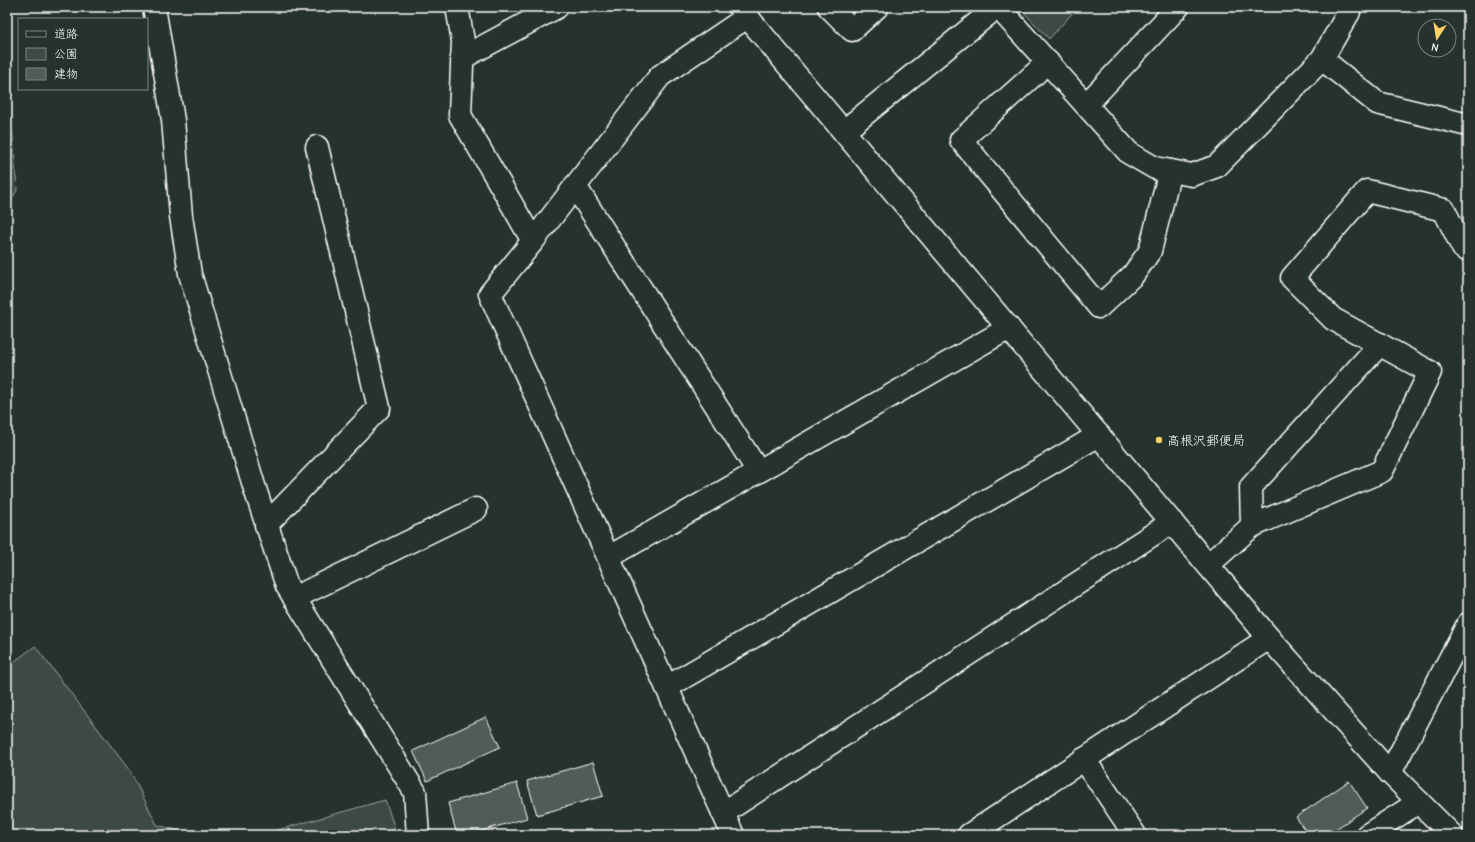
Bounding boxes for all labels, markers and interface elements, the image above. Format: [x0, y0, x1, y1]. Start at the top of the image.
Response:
legend [18, 18, 148, 90]
north arrow [1417, 18, 1457, 58]
text: 道路 [54, 27, 78, 41]
text: N [1430, 40, 1440, 54]
text: 公園 [54, 47, 78, 61]
text: 建物 [54, 67, 78, 81]
place label: 高根沢郵便局 [1167, 433, 1245, 448]
marker: 高根沢郵便局 [1154, 435, 1164, 445]

